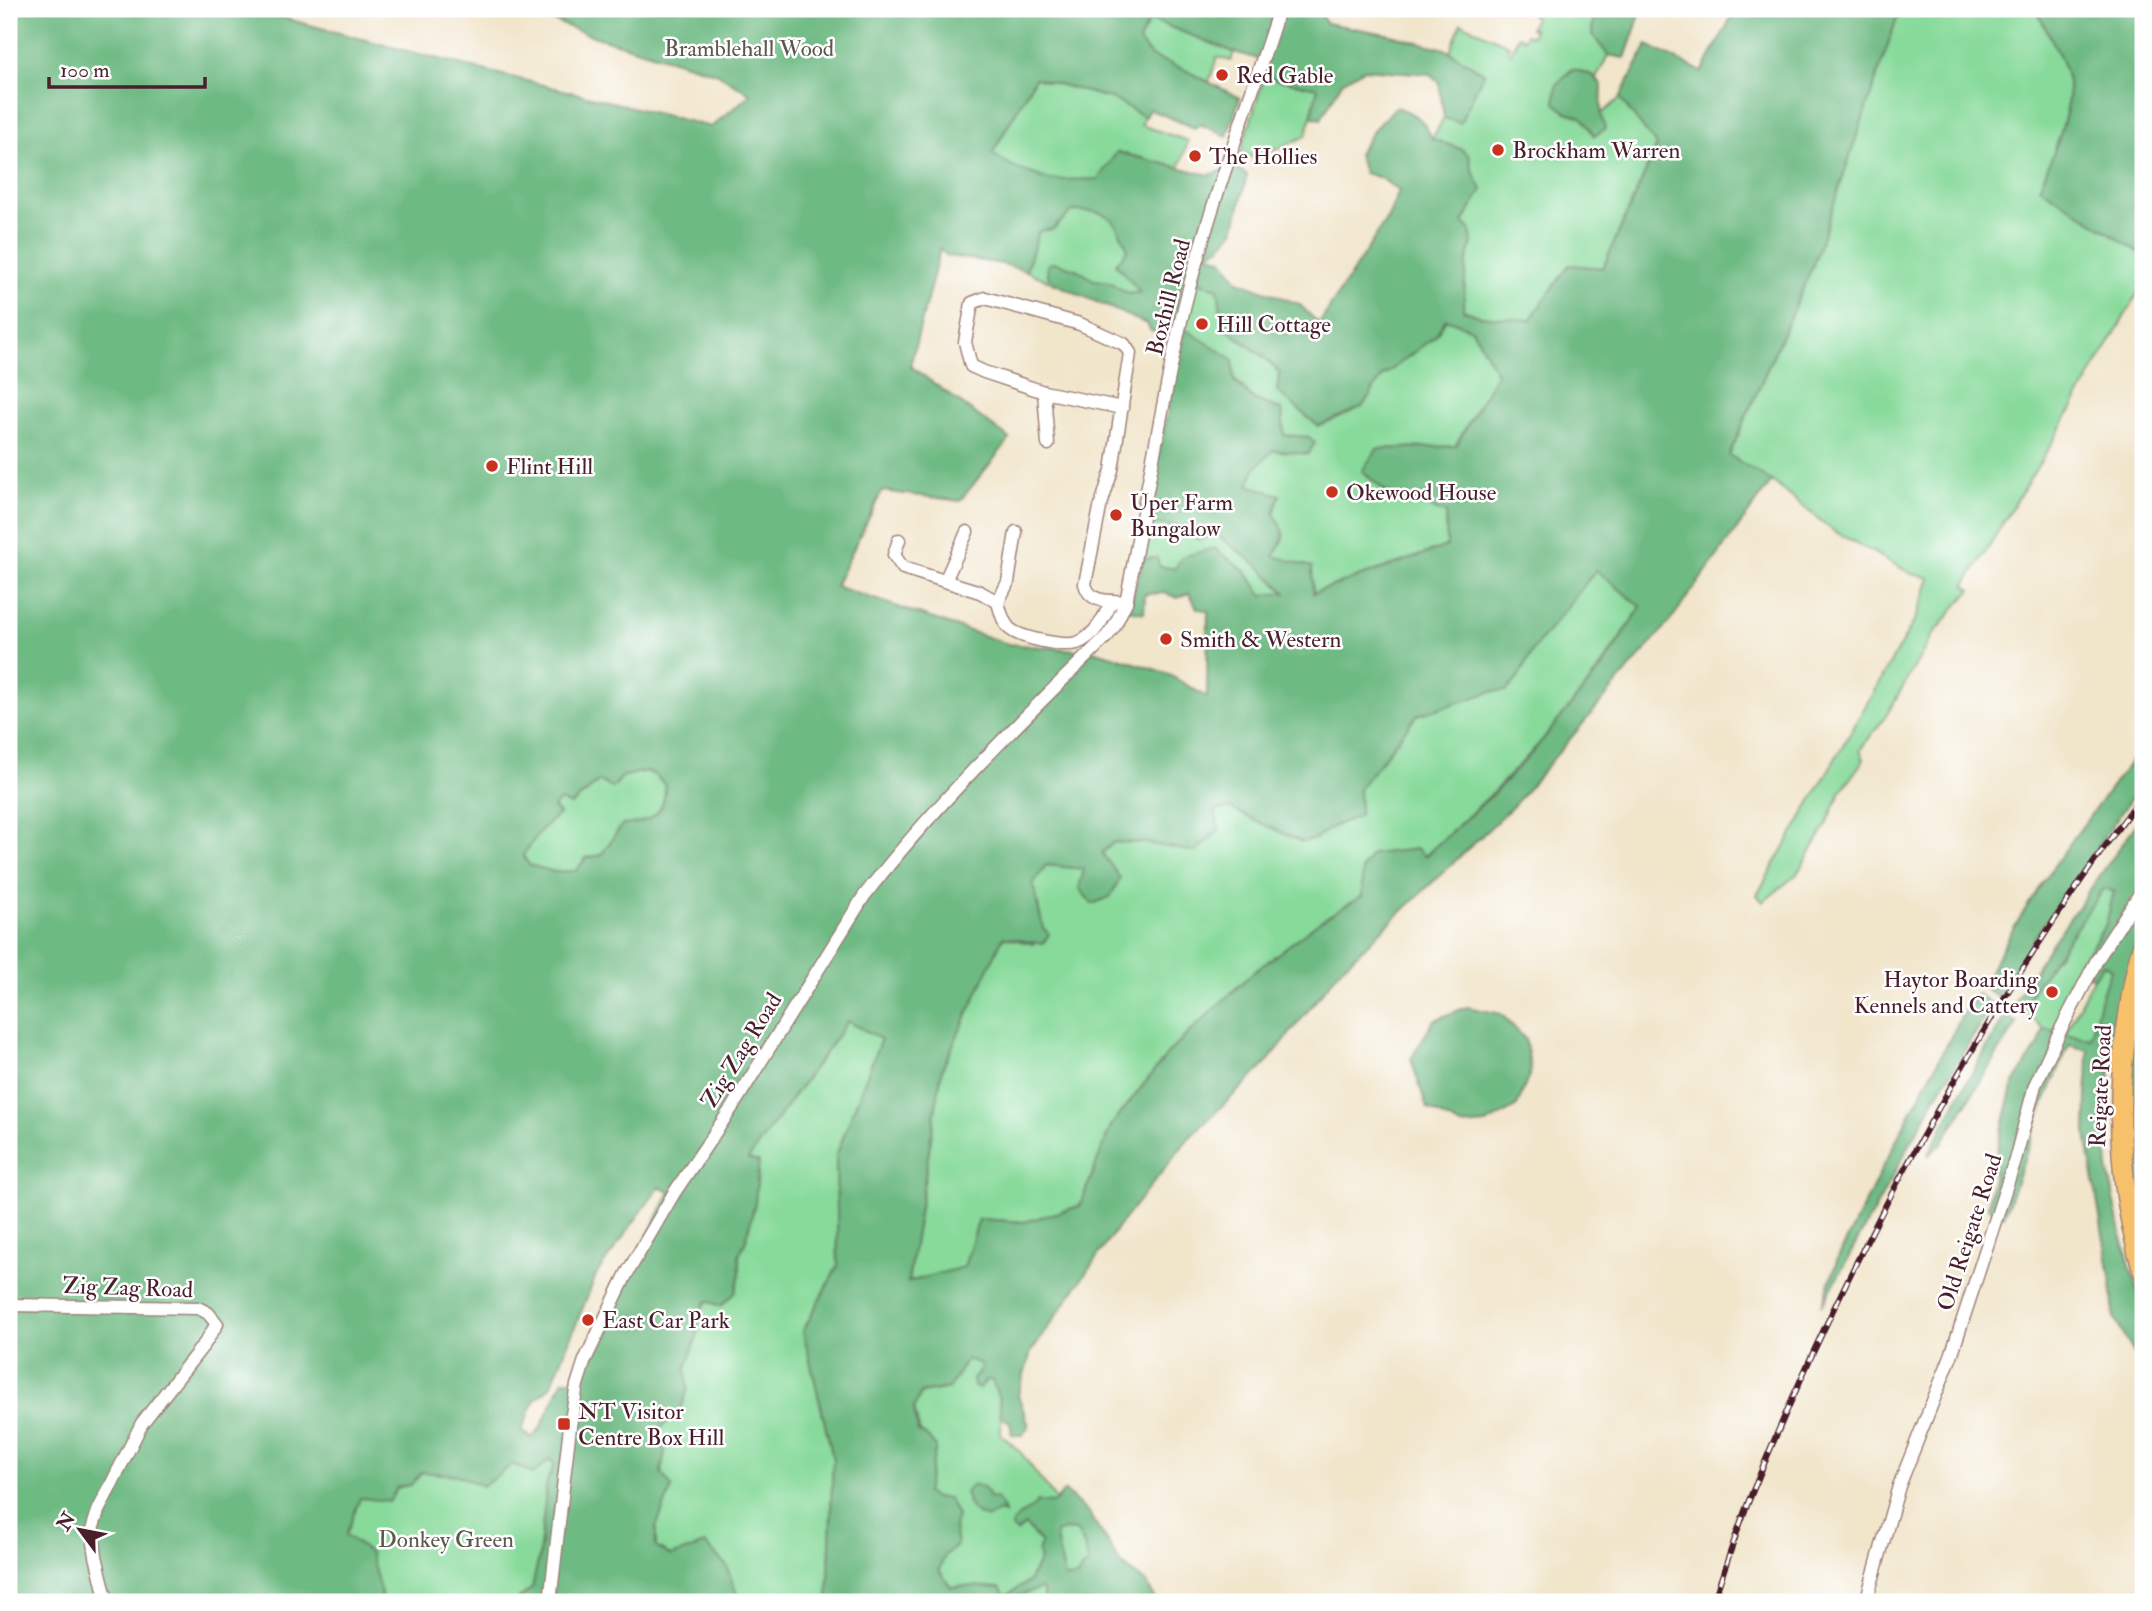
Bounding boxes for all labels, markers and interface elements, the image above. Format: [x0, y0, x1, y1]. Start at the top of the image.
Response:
park label: Bramblehall Wood [664, 34, 834, 63]
scale bar [49, 46, 205, 90]
text: 100 m [60, 57, 110, 84]
place label: Red Gable [1236, 61, 1334, 90]
marker: Red Gable [1214, 67, 1230, 83]
place label: Brockham Warren [1512, 136, 1680, 165]
place label: The Hollies [1209, 142, 1318, 171]
marker: Brockham Warren [1490, 142, 1506, 158]
marker: The Hollies [1187, 148, 1203, 164]
street label: Boxhill Road [1140, 236, 1197, 358]
place label: Hill Cottage [1216, 310, 1331, 339]
marker: Hill Cottage [1194, 316, 1210, 332]
place label: Flint Hill [506, 452, 593, 481]
marker: Flint Hill [484, 458, 500, 474]
place label: Okewood House [1346, 478, 1497, 507]
marker: Okewood House [1324, 484, 1340, 500]
place label: Uper Farm Bungalow [1130, 488, 1233, 543]
marker: Uper Farm Bungalow [1108, 507, 1124, 523]
place label: Smith & Western [1180, 625, 1342, 654]
marker: Smith & Western [1158, 631, 1174, 647]
place label: Haytor Boarding Kennels and Cattery [1854, 965, 2039, 1020]
marker: Haytor Boarding Kennels and Cattery [2044, 984, 2060, 1000]
street label: Zig Zag Road [695, 987, 788, 1113]
street label: Reigate Road [2083, 1024, 2118, 1148]
street label: Old Reigate Road [1930, 1150, 2009, 1314]
street label: Zig Zag Road [62, 1271, 194, 1304]
place label: East Car Park [602, 1306, 730, 1335]
marker: East Car Park [580, 1312, 596, 1328]
place label: NT Visitor Centre Box Hill [578, 1397, 724, 1452]
marker: NT Visitor Centre Box Hill [556, 1416, 572, 1432]
north arrow [46, 1496, 116, 1566]
text: N [51, 1507, 82, 1536]
park label: Donkey Green [378, 1525, 514, 1554]

